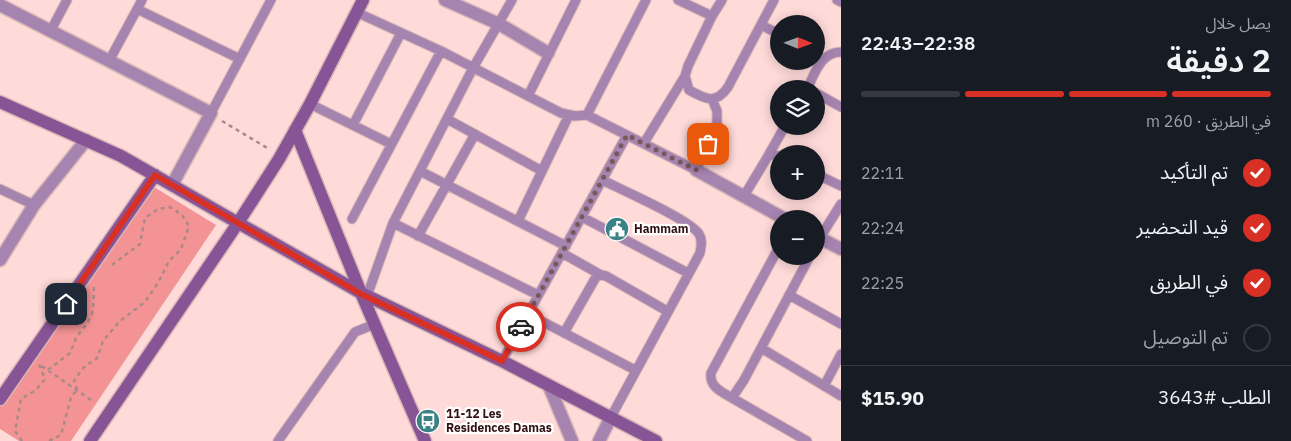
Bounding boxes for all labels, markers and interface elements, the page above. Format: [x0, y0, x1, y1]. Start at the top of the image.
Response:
text: يصل خلال [1205, 13, 1271, 33]
north arrow [770, 15, 825, 70]
map controls [770, 15, 825, 265]
text: 22:38–22:43 [861, 31, 976, 55]
text: 2 دقيقة [1167, 39, 1271, 81]
button: layers [770, 80, 825, 135]
text: في الطريق · 260 m [1146, 111, 1271, 131]
pin [687, 123, 729, 165]
icon: bag [694, 130, 722, 158]
button: + [770, 145, 825, 200]
icon: check [1243, 159, 1271, 187]
text: تم التأكيد [1160, 160, 1228, 184]
text: 22:11 [861, 163, 904, 183]
button: − [770, 210, 825, 265]
icon: check [1243, 214, 1271, 242]
text: قيد التحضير [1137, 215, 1228, 239]
public building icon: Hammam [604, 216, 630, 242]
text: 22:24 [861, 218, 904, 238]
place label: Hammam [634, 221, 689, 236]
icon: check [1243, 269, 1271, 297]
text: في الطريق [1150, 270, 1228, 294]
text: 22:25 [861, 273, 904, 293]
pin [45, 283, 87, 325]
icon: home [52, 290, 80, 318]
courier [496, 302, 546, 352]
icon: car [507, 313, 535, 341]
text: تم التوصيل [1144, 325, 1228, 349]
text: الطلب #3643 [1158, 385, 1271, 409]
text: $15.90 [861, 386, 924, 410]
place label: 11-12 Les Residences Damas [446, 406, 552, 435]
bus stop icon: 11-12 Les Residences Damas [415, 408, 441, 434]

